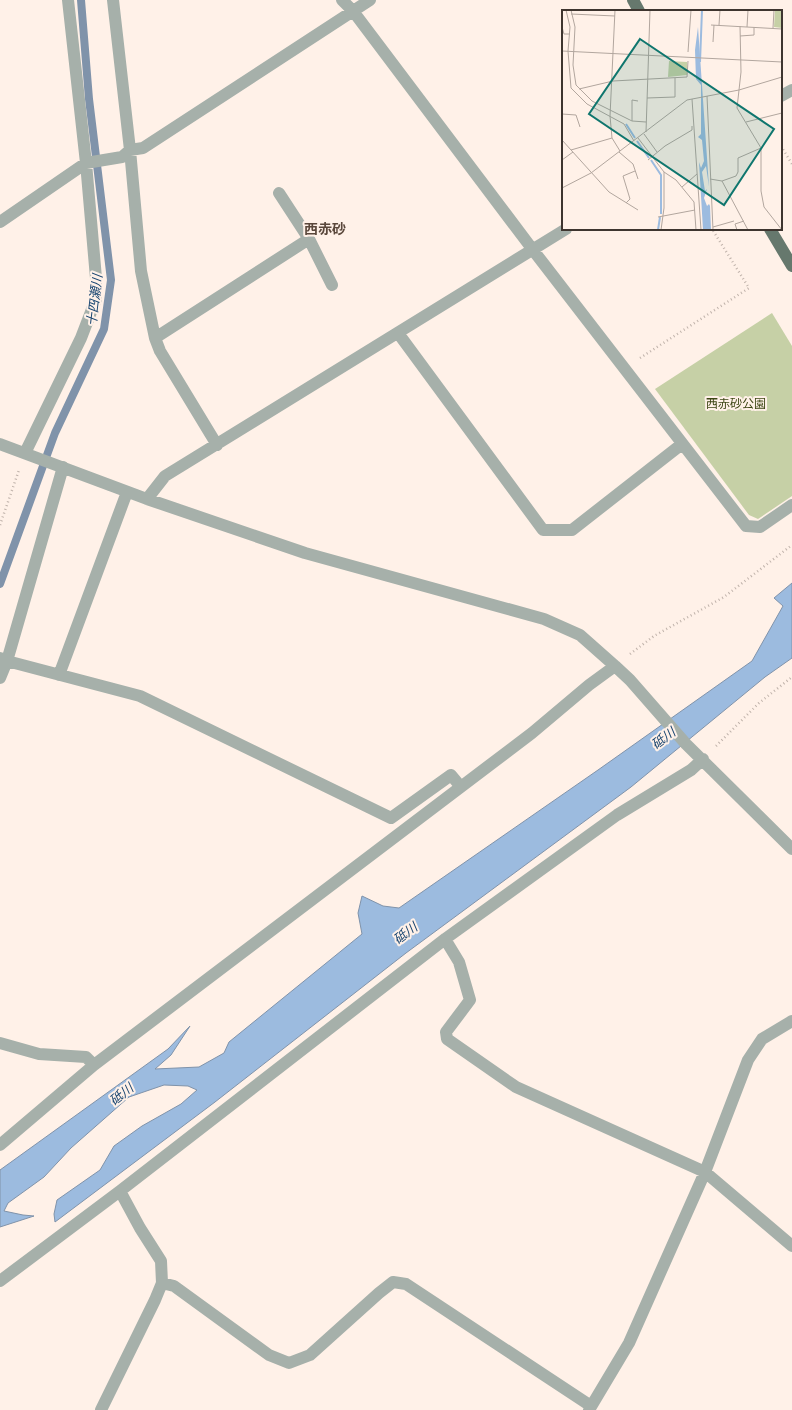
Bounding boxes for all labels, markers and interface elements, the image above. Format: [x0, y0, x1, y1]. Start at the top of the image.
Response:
inset map [562, 10, 782, 230]
district label: 西赤砂 [304, 220, 346, 238]
water label: 十四瀬川 [83, 271, 105, 327]
park label: 西赤砂公園 [706, 396, 766, 411]
water label: 砥川 [648, 723, 680, 752]
water label: 砥川 [390, 918, 422, 947]
water label: 砥川 [106, 1078, 138, 1108]

